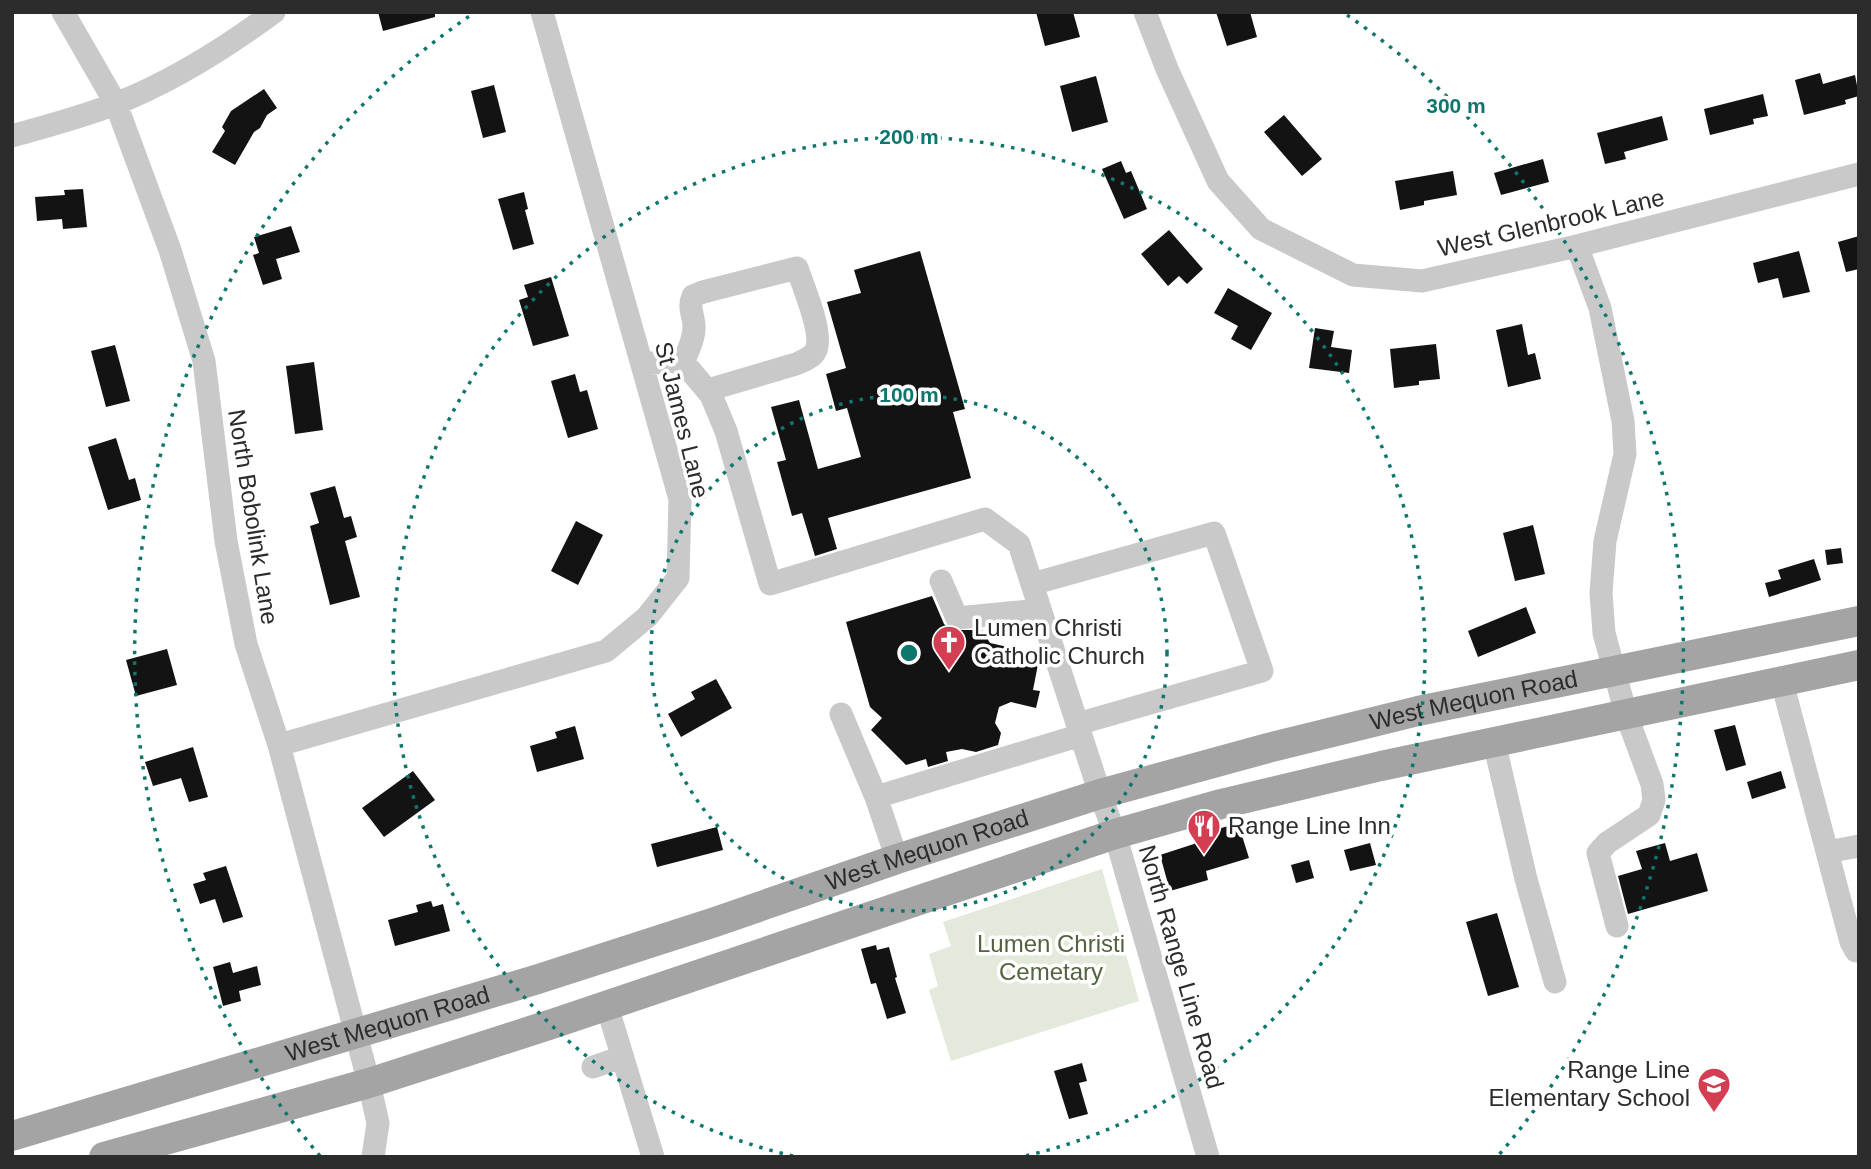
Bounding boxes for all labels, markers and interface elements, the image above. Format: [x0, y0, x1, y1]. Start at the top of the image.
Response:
text: 300 m [1426, 94, 1486, 117]
text: 200 m [879, 125, 939, 148]
street label: West Glenbrook Lane [1435, 183, 1667, 262]
street label: St James Lane [650, 339, 715, 501]
text: 100 m [879, 383, 939, 406]
street label: North Bobolink Lane [223, 407, 284, 626]
place label: Lumen Christi Catholic Church [974, 614, 1145, 669]
church icon: Lumen Christi Catholic Church [930, 623, 968, 672]
centre of rings [897, 641, 921, 665]
street label: West Mequon Road [1367, 665, 1580, 735]
street label: West Mequon Road [822, 804, 1032, 896]
restaurant icon: Range Line Inn [1185, 807, 1223, 856]
place label: Range Line Inn [1228, 812, 1391, 839]
street label: North Range Line Road [1134, 842, 1229, 1092]
park label: Lumen Christi Cemetary [977, 930, 1125, 985]
street label: West Mequon Road [282, 980, 493, 1067]
place label: Range Line Elementary School [1489, 1056, 1690, 1111]
school or university icon: Range Line Elementary School [1695, 1065, 1733, 1114]

